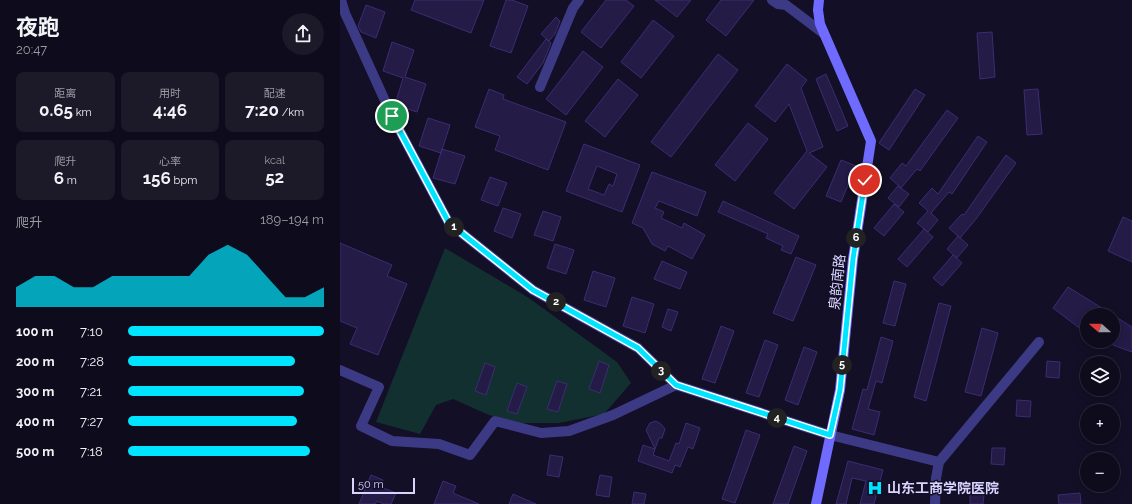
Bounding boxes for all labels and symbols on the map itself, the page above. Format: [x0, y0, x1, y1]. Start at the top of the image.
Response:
pin [375, 99, 409, 133]
pin [848, 163, 882, 197]
pin: 1 [444, 217, 464, 237]
pin: 6 [846, 228, 866, 248]
street label: 泉韵南路 [826, 253, 848, 311]
pin: 2 [546, 292, 566, 312]
north arrow [1080, 308, 1120, 348]
pin: 5 [832, 355, 852, 375]
pin: 3 [651, 361, 671, 381]
pin: 4 [767, 408, 787, 428]
scale bar [352, 476, 415, 495]
hospital icon: 山东工商学院医院 [866, 479, 884, 497]
place label: 山东工商学院医院 [887, 480, 999, 496]

